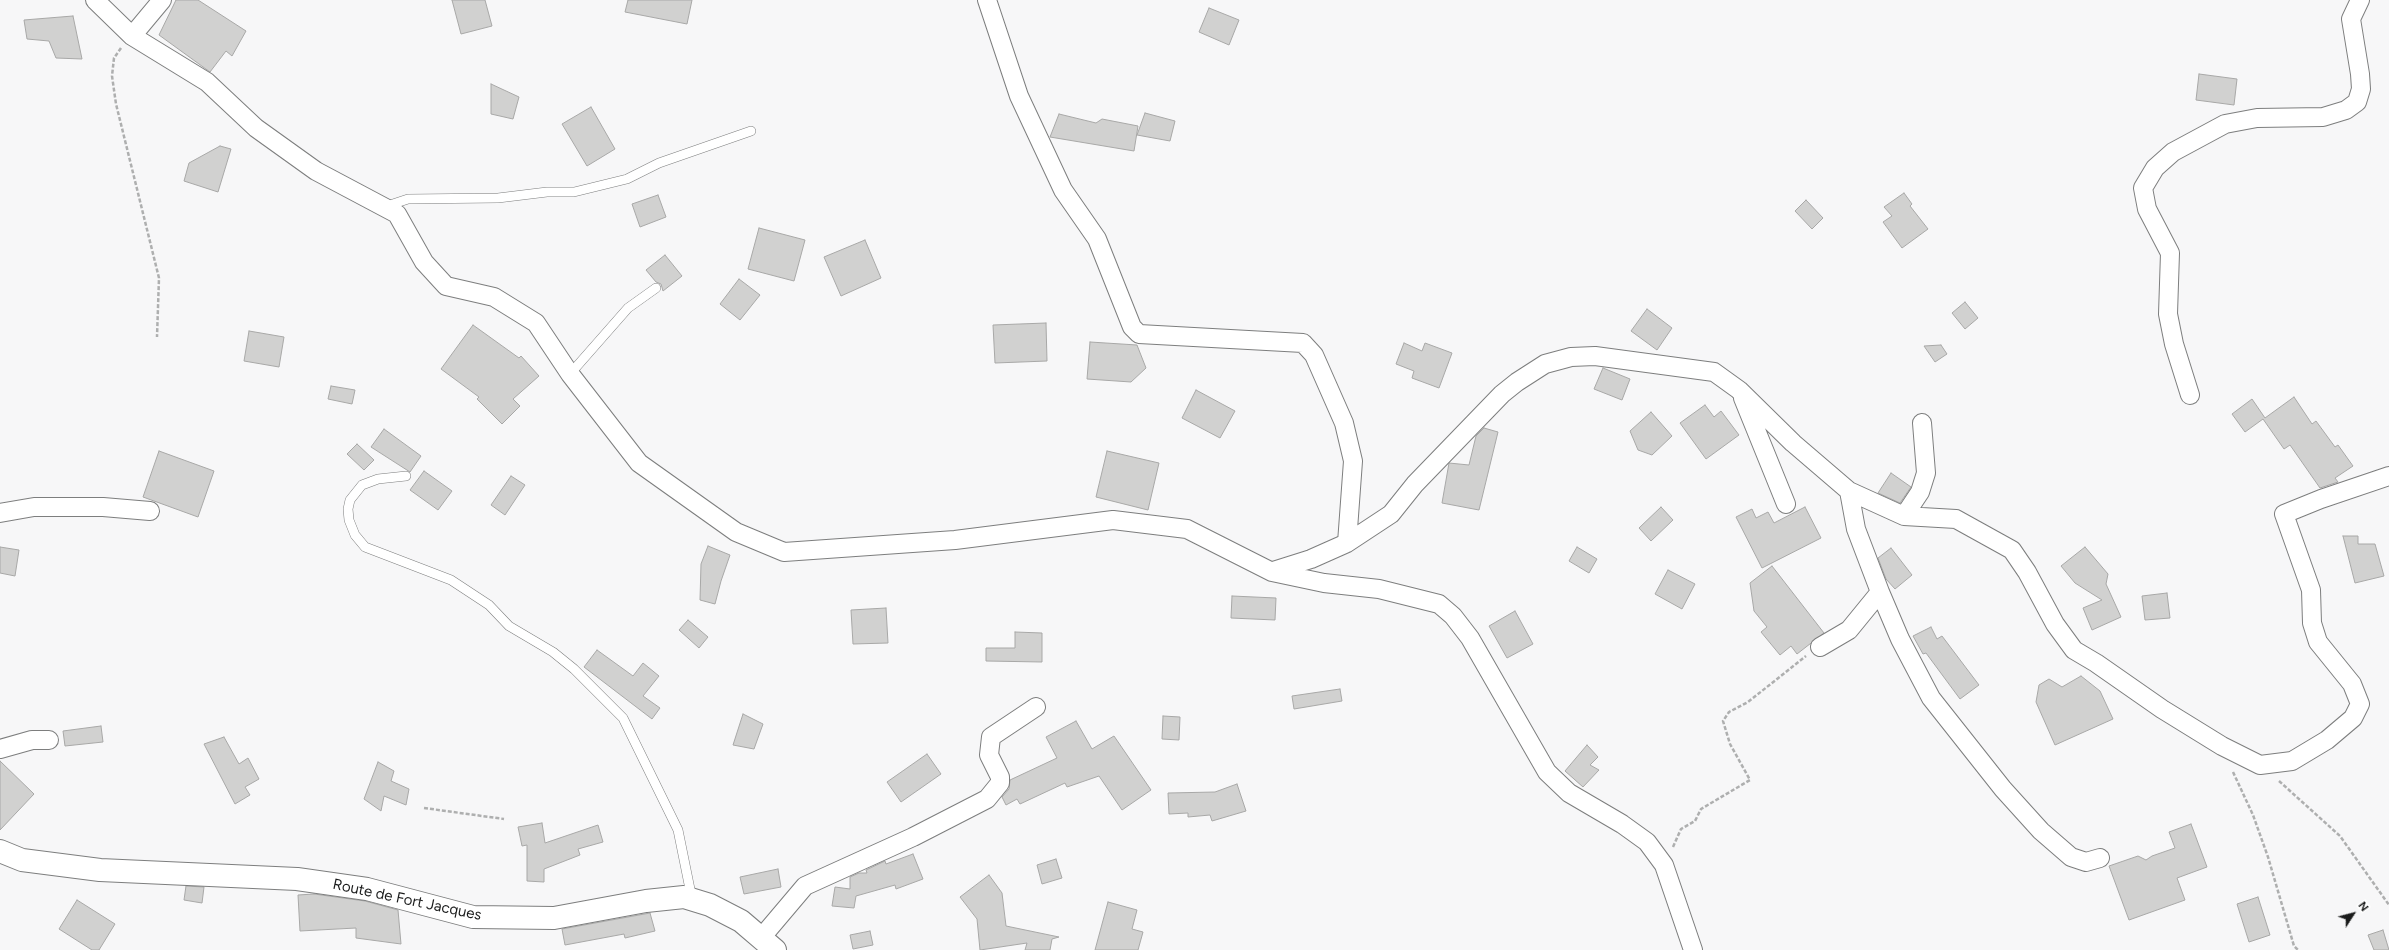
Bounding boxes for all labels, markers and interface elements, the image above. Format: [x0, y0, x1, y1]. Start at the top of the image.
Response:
street label: Route de Fort Jacques [331, 875, 483, 925]
north arrow [2333, 894, 2373, 934]
text: N [2355, 899, 2371, 914]

